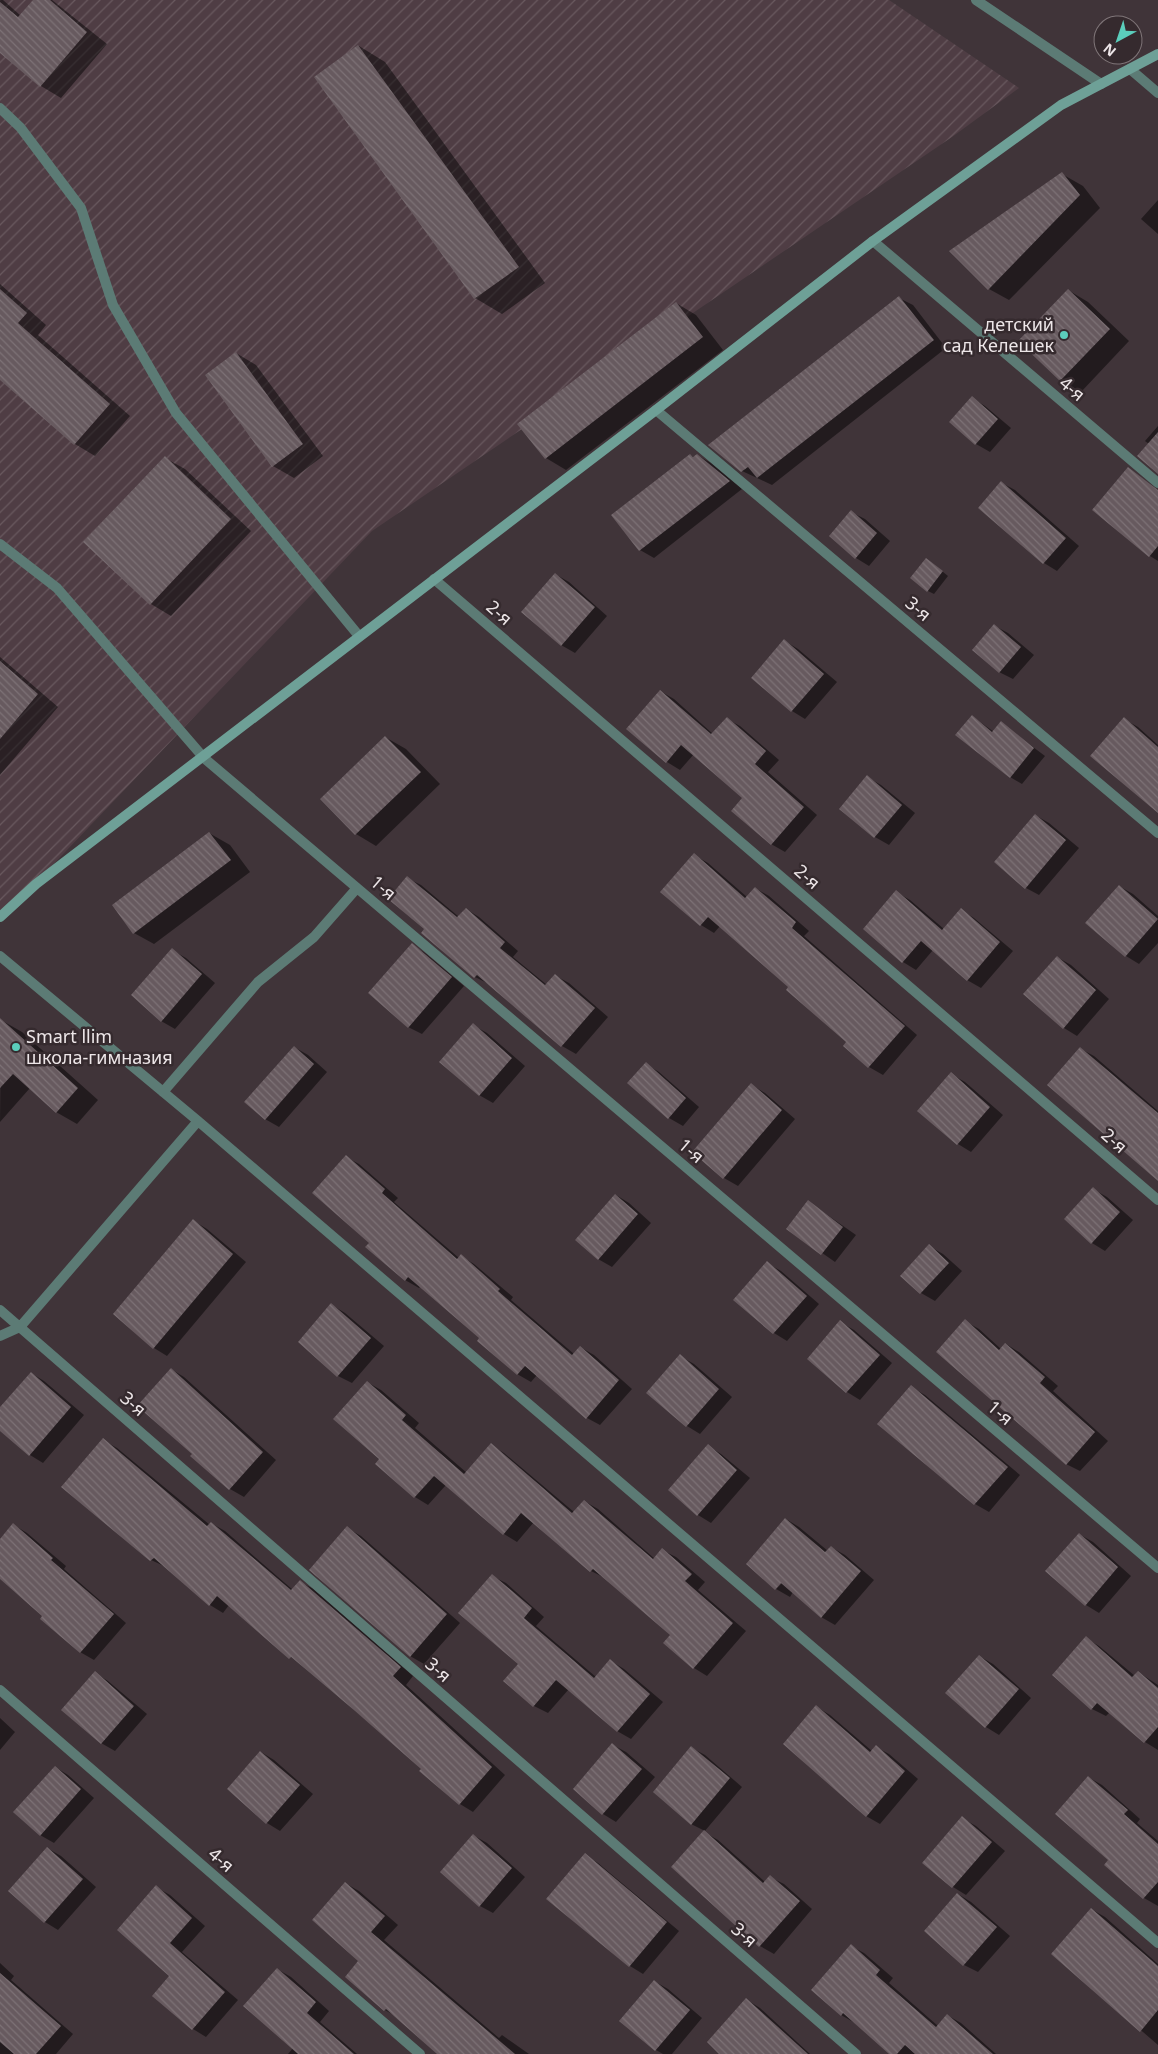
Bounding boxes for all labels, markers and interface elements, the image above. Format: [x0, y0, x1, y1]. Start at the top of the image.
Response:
north arrow [1093, 15, 1143, 65]
text: N [1099, 39, 1120, 61]
place label: детский сад Келешек [943, 312, 1054, 357]
marker: детский сад Келешек [1058, 329, 1070, 341]
street label: 4-я [1055, 371, 1091, 406]
street label: 3-я [901, 591, 937, 626]
street label: 2-я [482, 595, 518, 630]
street label: 2-я [790, 859, 826, 894]
street label: 1-я [366, 870, 402, 905]
place label: Smart llim школа-гимназия [26, 1024, 173, 1069]
marker: Smart llim школа-гимназия [10, 1041, 22, 1053]
street label: 2-я [1097, 1123, 1133, 1158]
street label: 1-я [674, 1133, 710, 1168]
street label: 3-я [116, 1386, 152, 1421]
street label: 1-я [983, 1395, 1019, 1430]
street label: 3-я [421, 1652, 457, 1687]
street label: 4-я [204, 1842, 240, 1877]
street label: 3-я [727, 1917, 763, 1952]

